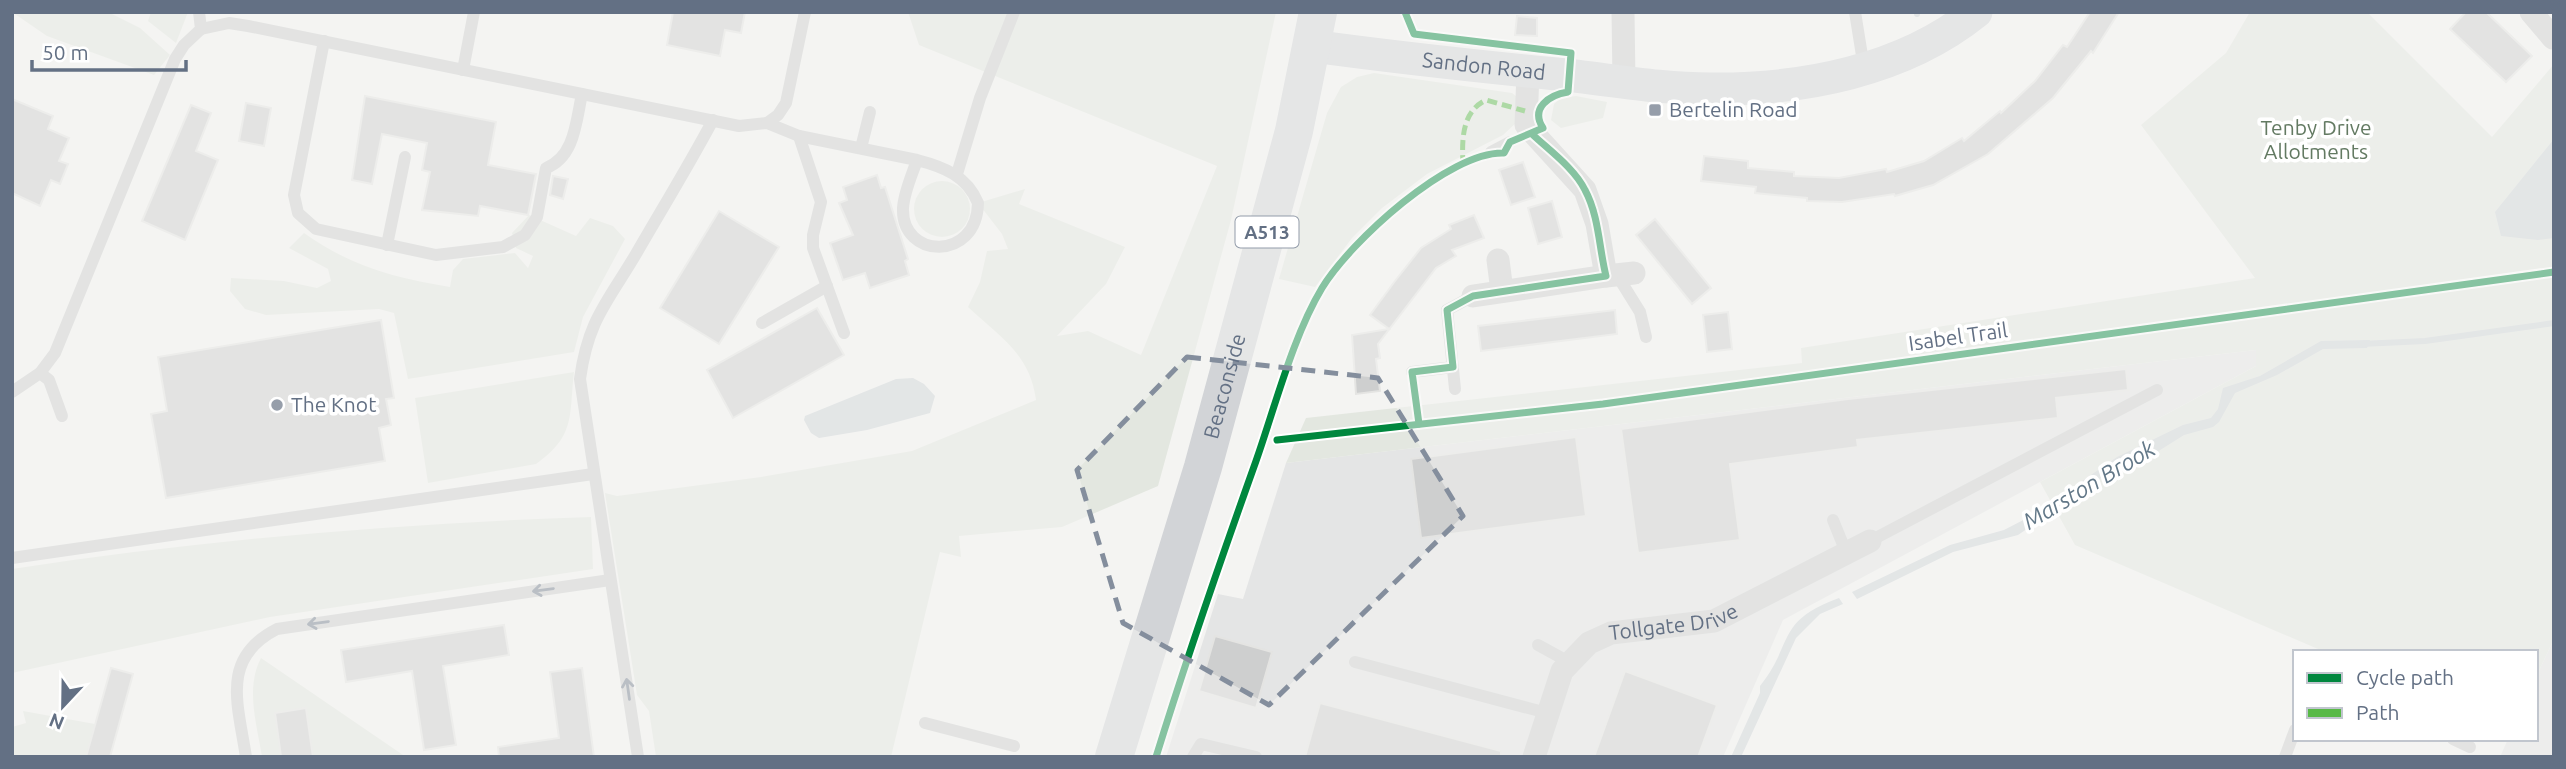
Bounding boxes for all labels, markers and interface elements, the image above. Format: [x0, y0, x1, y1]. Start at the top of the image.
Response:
scale bar [32, 28, 186, 72]
text: 50 m [42, 40, 89, 64]
street label: Sandon Road [1421, 47, 1547, 84]
place label: Bertelin Road [1669, 97, 1798, 121]
marker: Bertelin Road [1647, 102, 1663, 118]
park label: Tenby Drive Allotments [2260, 115, 2372, 163]
road number: A513 [1236, 216, 1298, 248]
street label: Isabel Trail [1907, 317, 2009, 355]
street label: Beaconside [1198, 331, 1250, 441]
place label: The Knot [291, 392, 376, 416]
marker: The Knot [269, 397, 285, 413]
water label: Marston Brook [2018, 435, 2159, 534]
one-way arrow [532, 584, 555, 597]
street label: Tollgate Drive [1607, 598, 1742, 644]
one-way arrow [307, 616, 329, 629]
legend [2293, 650, 2538, 741]
text: Cycle path [2356, 665, 2454, 689]
north arrow [28, 671, 98, 741]
one-way arrow [621, 678, 634, 701]
text: Path [2356, 700, 2399, 724]
text: N [46, 709, 67, 735]

